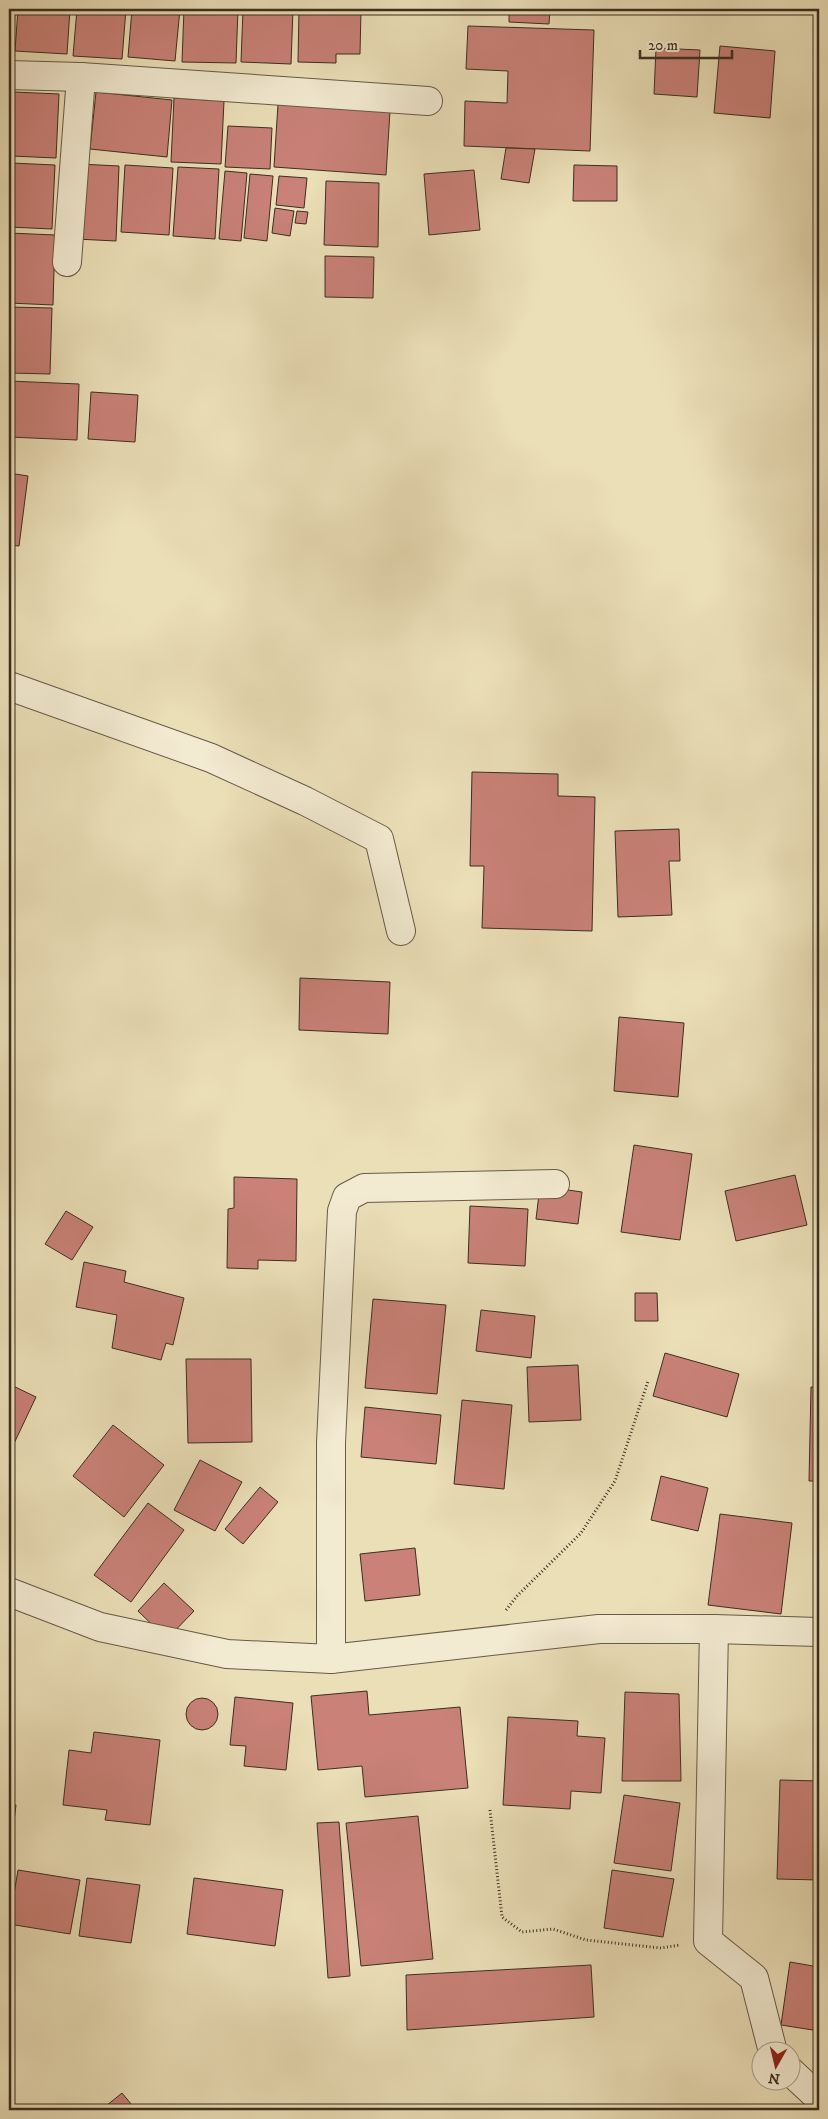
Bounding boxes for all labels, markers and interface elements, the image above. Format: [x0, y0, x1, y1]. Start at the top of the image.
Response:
scale bar [640, 28, 733, 60]
text: 20 m [648, 36, 678, 55]
north arrow [750, 2042, 800, 2092]
text: N [767, 2068, 781, 2088]

